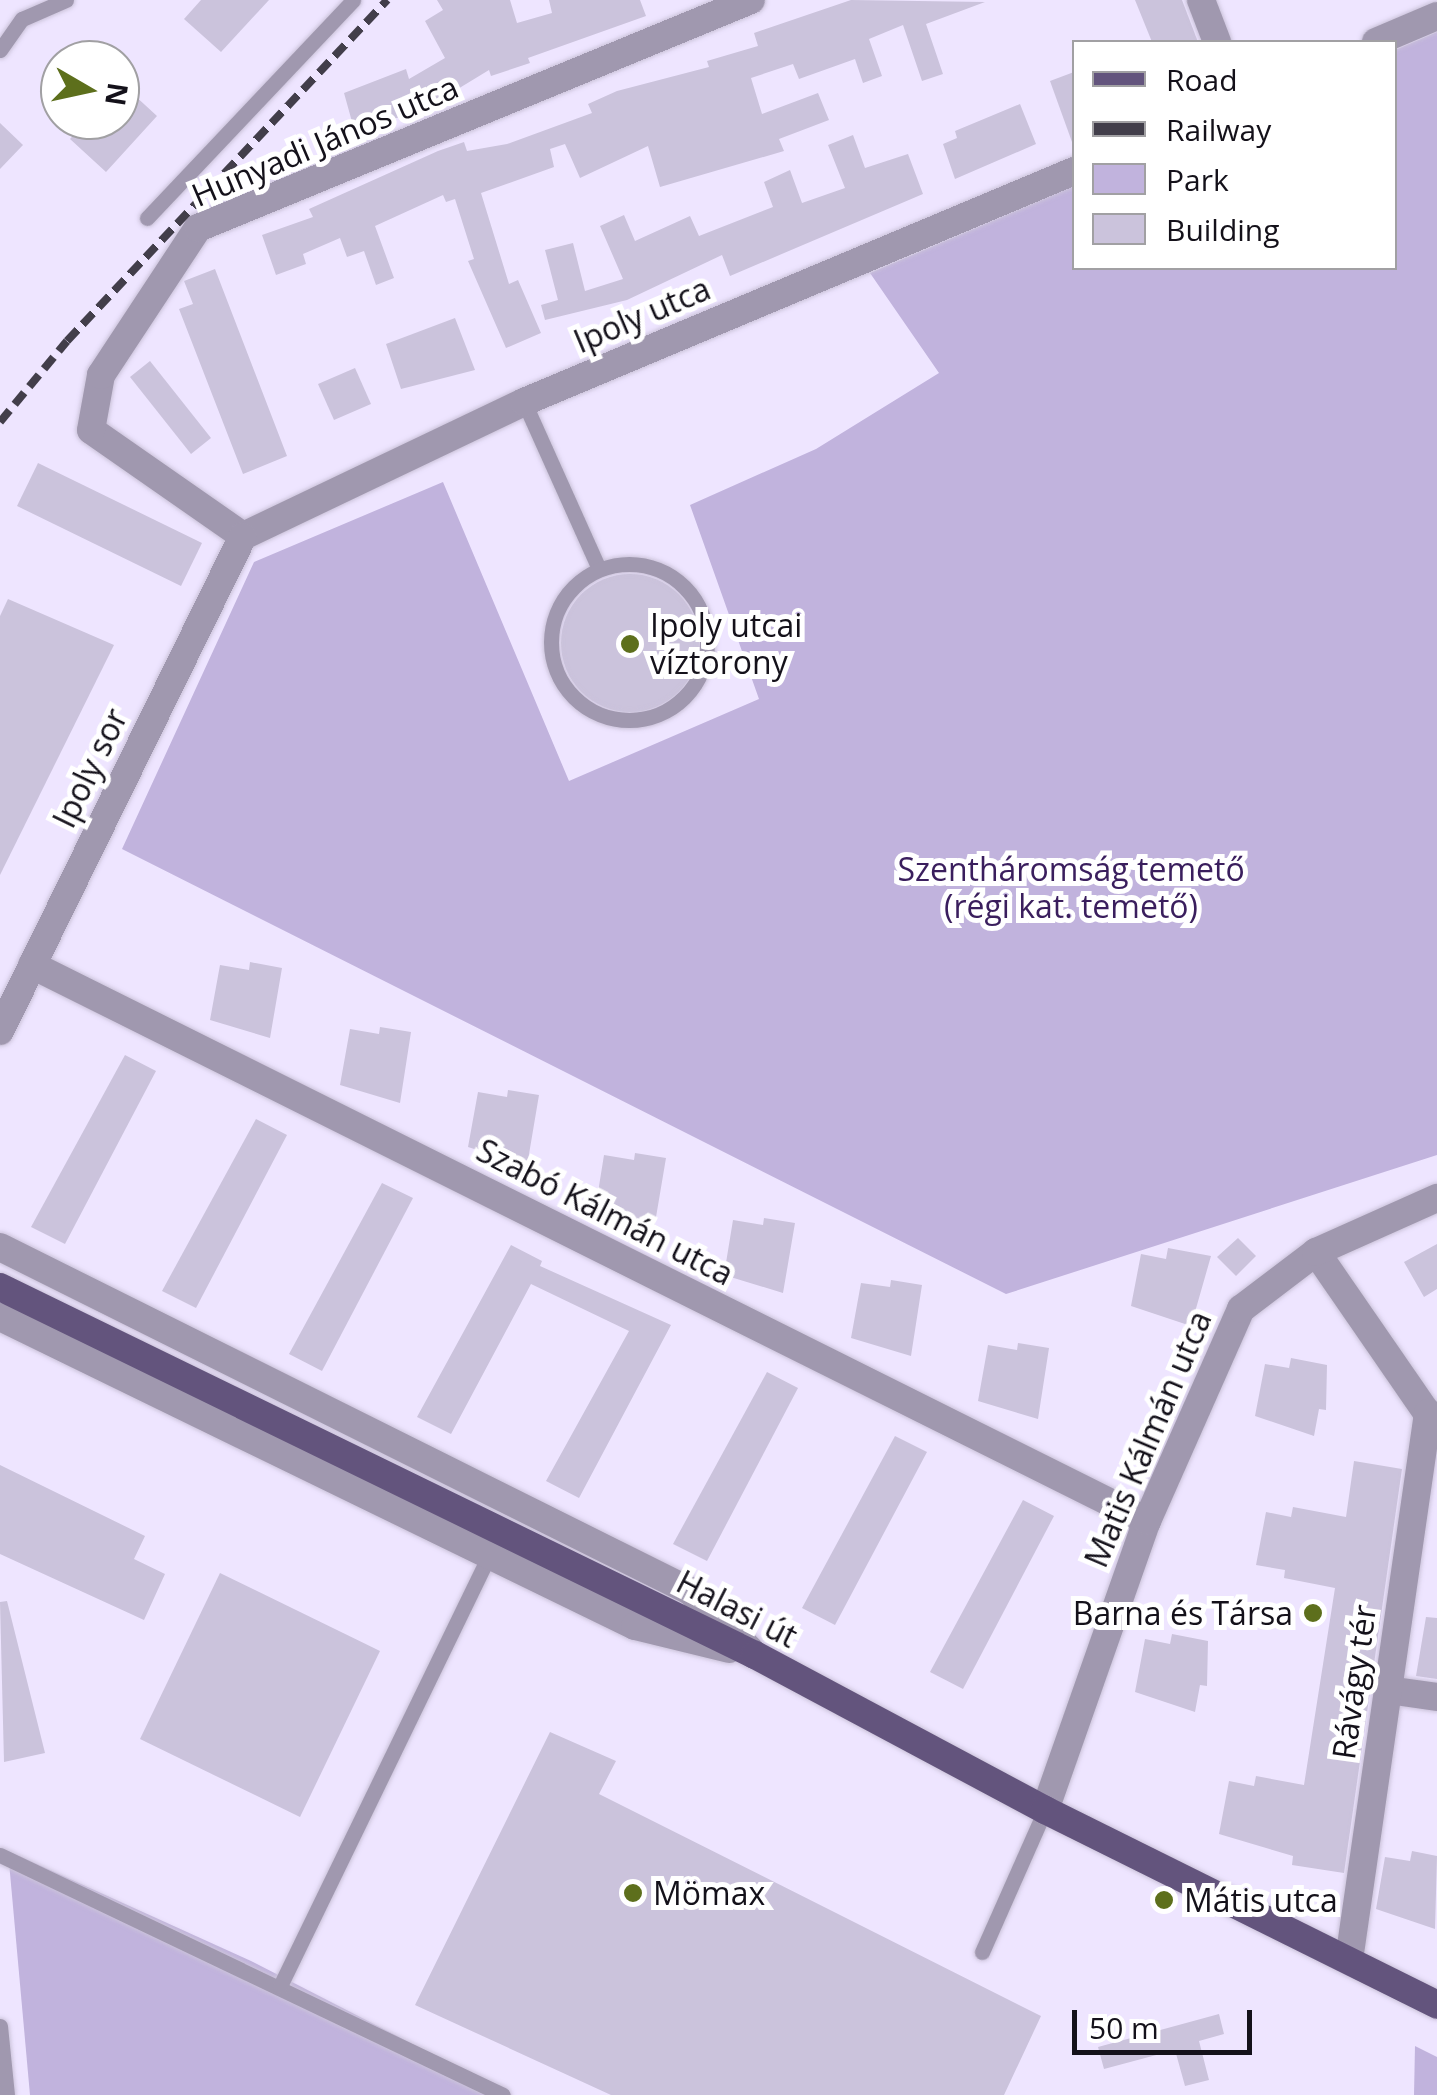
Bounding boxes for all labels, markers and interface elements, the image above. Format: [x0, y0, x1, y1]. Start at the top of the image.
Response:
north arrow [40, 40, 140, 140]
legend [1072, 40, 1397, 270]
text: Road [1166, 59, 1238, 100]
street label: Hunyadi János utca [186, 68, 464, 214]
text: N [97, 80, 138, 109]
text: Railway [1166, 109, 1271, 150]
text: Park [1166, 159, 1229, 200]
text: Building [1166, 209, 1280, 250]
street label: Ipoly utca [568, 269, 716, 361]
place label: Ipoly utcai víztorony [650, 607, 802, 682]
marker: Ipoly utcai víztorony [619, 633, 641, 655]
street label: Ipoly sor [45, 702, 135, 834]
park label: Szentháromság temető (régi kat. temető) [897, 851, 1245, 926]
street label: Szabó Kálmán utca [470, 1131, 740, 1293]
street label: Matis Kálmán utca [1077, 1305, 1219, 1573]
street label: Halasi út [670, 1562, 804, 1656]
place label: Barna és Társa [1073, 1594, 1293, 1632]
marker: Barna és Társa [1302, 1602, 1324, 1624]
street label: Rávágy tér [1324, 1602, 1384, 1762]
place label: Mömax [653, 1874, 765, 1912]
place label: Mátis utca [1184, 1881, 1338, 1919]
marker: Mömax [622, 1882, 644, 1904]
marker: Mátis utca [1153, 1889, 1175, 1911]
scale bar [1077, 1990, 1257, 2052]
text: 50 m [1089, 2007, 1159, 2048]

